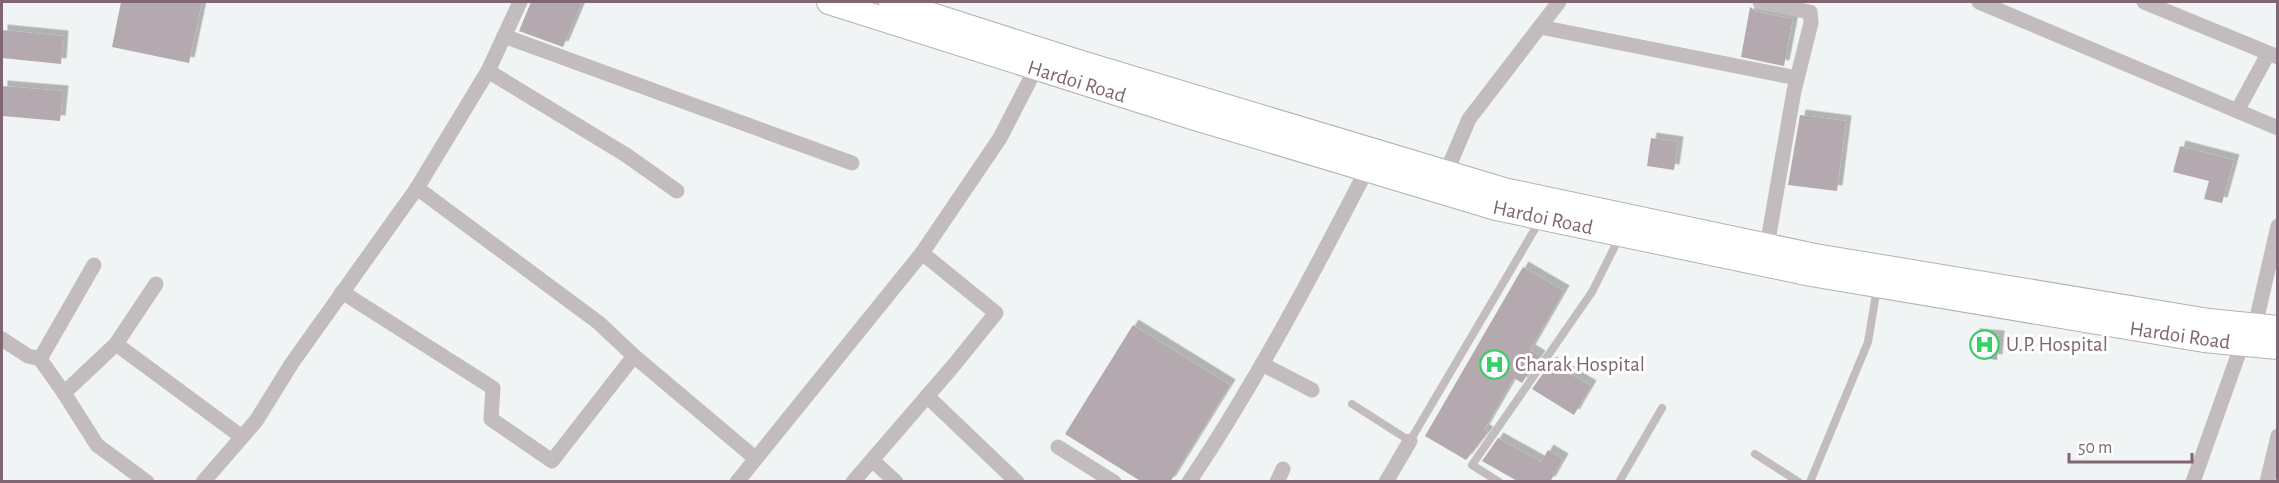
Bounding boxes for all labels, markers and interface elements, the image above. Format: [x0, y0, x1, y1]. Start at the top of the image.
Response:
street label: Hardoi Road [1025, 57, 1129, 106]
street label: Hardoi Road [1491, 197, 1595, 238]
street label: Hardoi Road [2128, 318, 2232, 353]
hospital icon: U.P. Hospital [1969, 328, 2001, 360]
place label: U.P. Hospital [2006, 334, 2108, 355]
hospital icon: Charak Hospital [1478, 348, 1510, 380]
place label: Charak Hospital [1515, 354, 1645, 375]
scale bar [2069, 426, 2192, 464]
text: 50 m [2078, 439, 2112, 457]

